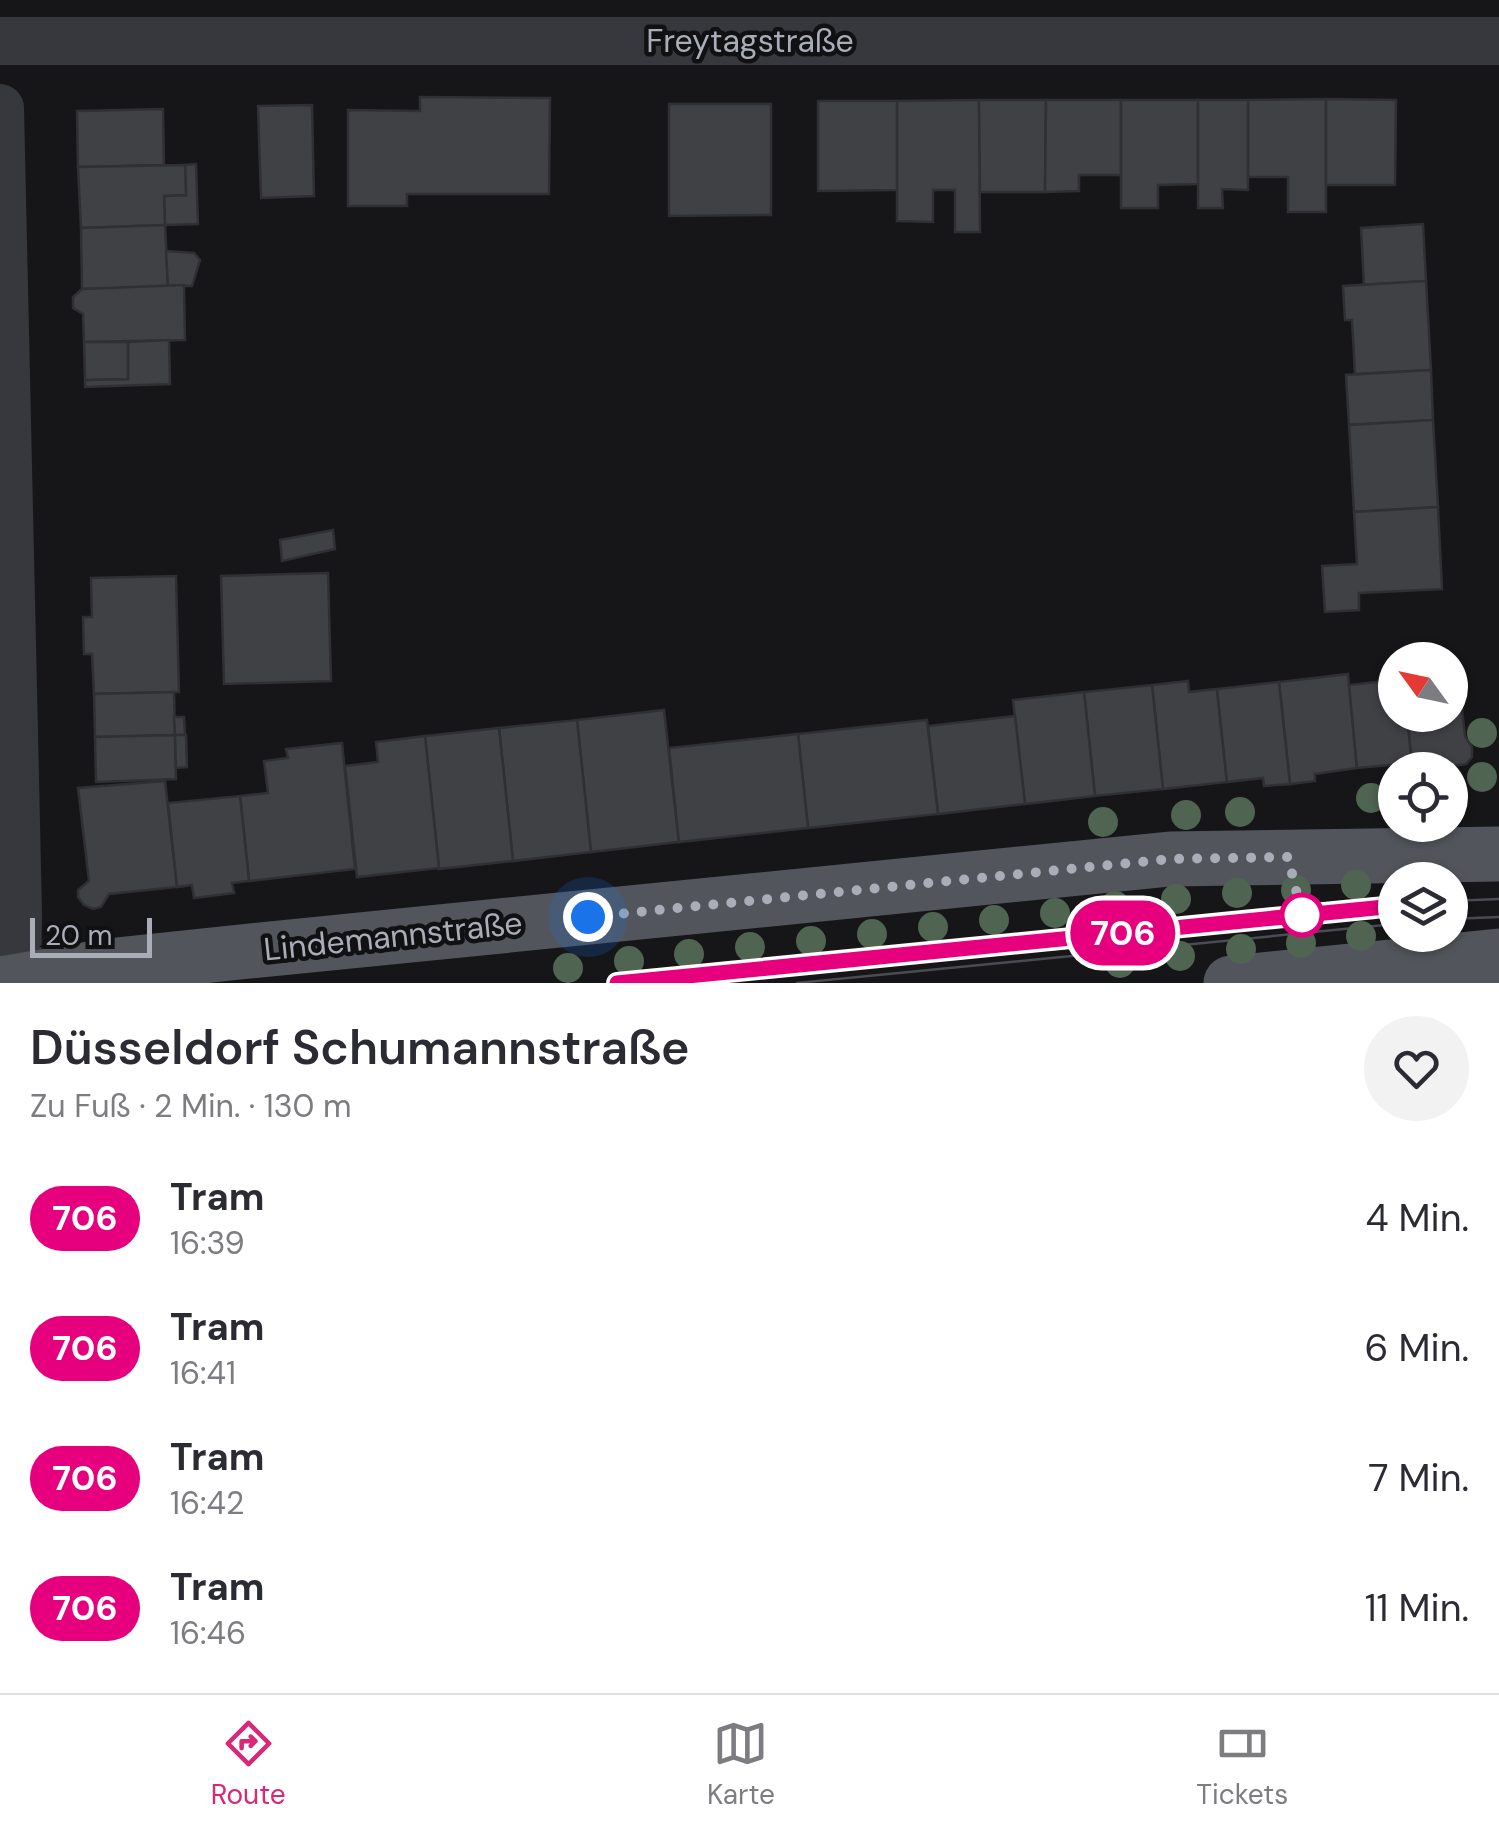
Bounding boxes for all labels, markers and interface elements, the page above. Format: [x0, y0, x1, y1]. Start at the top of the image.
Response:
street label: Freytagstraße [646, 20, 854, 62]
north arrow [1378, 642, 1468, 732]
map controls [1378, 642, 1468, 952]
button: locate [1378, 752, 1468, 842]
button: layers [1378, 862, 1468, 952]
your location [563, 892, 613, 942]
unlabelled marker [1281, 894, 1323, 936]
line badge: 706 [1066, 900, 1180, 966]
street label: Lindemannstraße [262, 902, 524, 970]
text: 706 [1090, 910, 1156, 956]
scale bar [30, 913, 152, 958]
text: 20 m [45, 917, 112, 954]
text: Düsseldorf Schumannstraße [30, 1016, 690, 1079]
button: heart [1364, 1016, 1469, 1121]
text: Zu Fuß · 2 Min. · 130 m [30, 1085, 351, 1127]
text: Tram [170, 1172, 264, 1222]
text: 4 Min. [1365, 1193, 1469, 1243]
text: 706 [52, 1195, 118, 1241]
text: 16:39 [170, 1222, 245, 1264]
text: Tram [170, 1302, 264, 1352]
text: 6 Min. [1365, 1323, 1469, 1373]
text: 706 [52, 1325, 118, 1371]
text: 16:41 [170, 1352, 236, 1394]
text: Tram [170, 1432, 264, 1482]
text: 7 Min. [1368, 1453, 1469, 1503]
text: 706 [52, 1455, 118, 1501]
text: 16:42 [170, 1482, 244, 1524]
text: Tram [170, 1562, 264, 1612]
text: 11 Min. [1365, 1583, 1469, 1633]
text: 706 [52, 1585, 118, 1631]
text: 16:46 [170, 1612, 246, 1654]
tab: Route [211, 1716, 286, 1813]
tab: Karte [707, 1716, 775, 1813]
tab: Tickets [1196, 1716, 1288, 1813]

